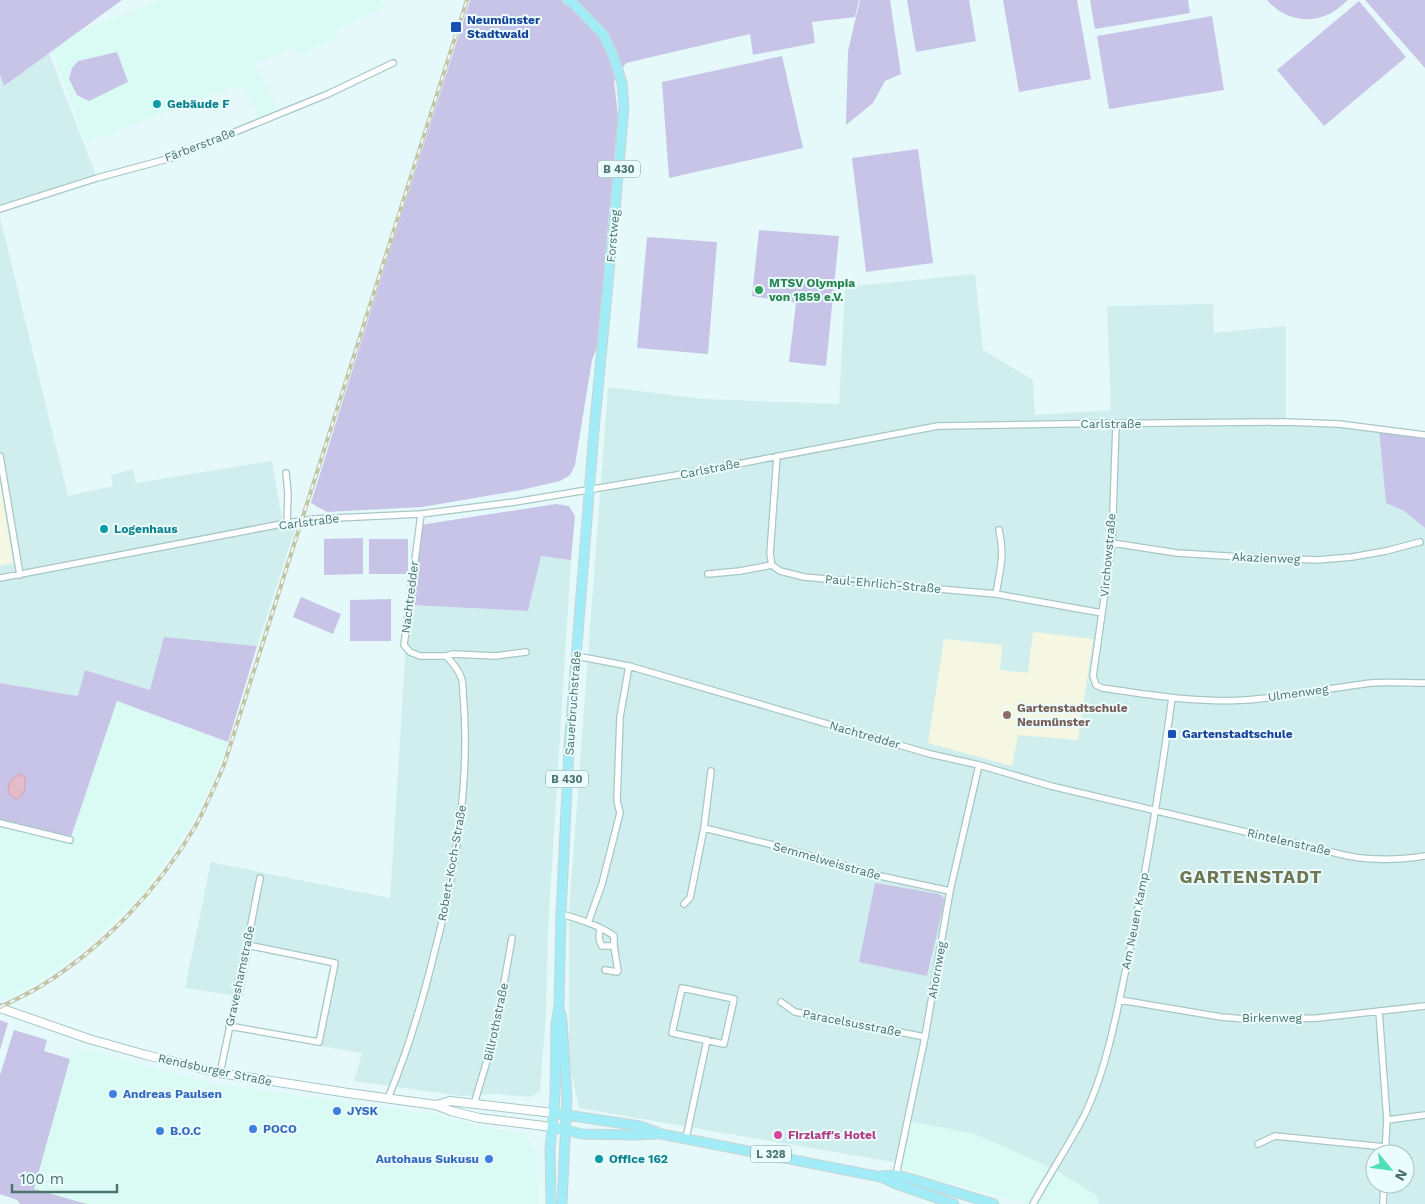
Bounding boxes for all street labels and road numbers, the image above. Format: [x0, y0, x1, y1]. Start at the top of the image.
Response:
street label: Färberstraße [163, 125, 237, 165]
road number: B 430 [598, 160, 640, 178]
street label: Forstweg [604, 208, 622, 263]
street label: Carlstraße [1081, 417, 1141, 431]
street label: Carlstraße [679, 456, 741, 482]
street label: Carlstraße [278, 511, 340, 533]
street label: Virchowstraße [1097, 513, 1119, 597]
street label: Akazienweg [1232, 550, 1301, 566]
street label: Nachtredder [399, 560, 421, 634]
street label: Paul-Ehrlich-Straße [825, 572, 942, 596]
street label: Sauerbruchstraße [562, 650, 584, 756]
street label: Ulmenweg [1267, 682, 1330, 704]
street label: Nachtredder [828, 718, 902, 752]
road number: B 430 [546, 771, 588, 788]
street label: Robert-Koch-Straße [435, 804, 469, 922]
street label: Rintelenstraße [1246, 826, 1332, 858]
street label: Semmelweisstraße [772, 839, 883, 883]
street label: Am Neuen Kamp [1119, 871, 1151, 971]
street label: Graveshamstraße [223, 924, 258, 1028]
street label: Ahornweg [925, 940, 949, 1000]
street label: Billrothstraße [481, 981, 511, 1062]
street label: Paracelsusstraße [801, 1007, 903, 1039]
street label: Birkenweg [1242, 1011, 1303, 1025]
street label: Rendsburger Straße [157, 1051, 273, 1089]
road number: L 328 [751, 1146, 791, 1162]

